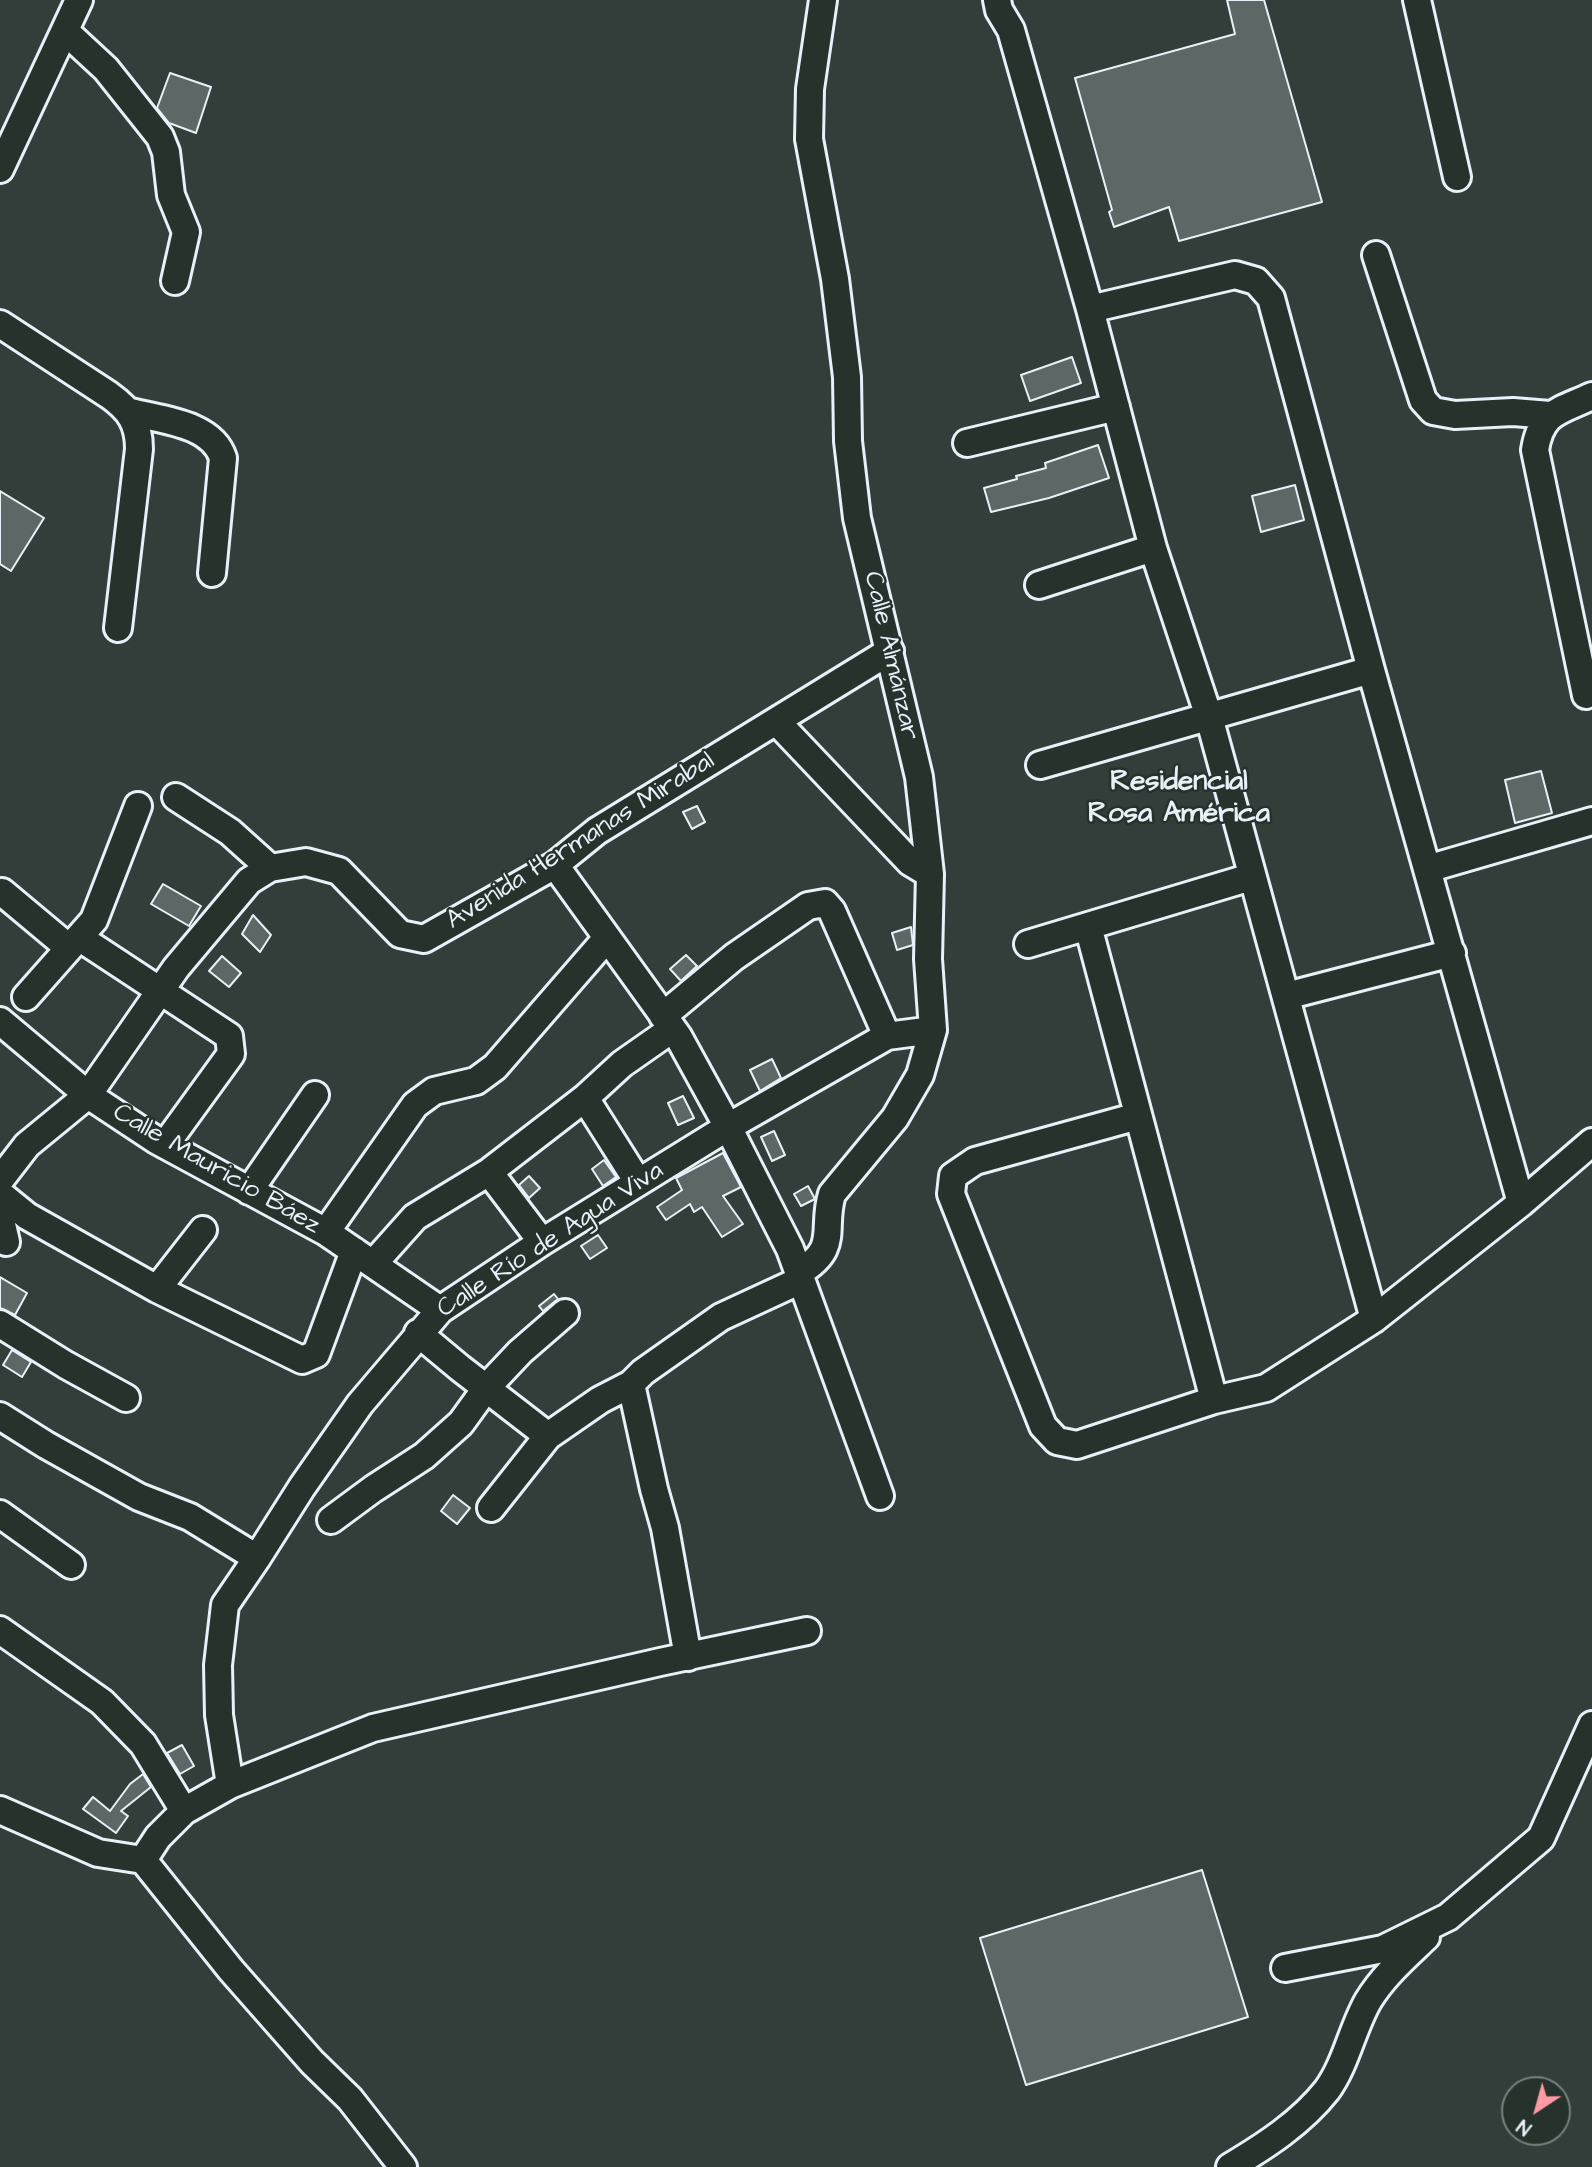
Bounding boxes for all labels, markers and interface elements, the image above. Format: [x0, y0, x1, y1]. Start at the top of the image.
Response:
street label: Calle Almánzar [855, 569, 925, 743]
street label: Avenida Hermanas Mirabal [441, 747, 721, 937]
district label: Residencial Rosa América [1088, 766, 1270, 832]
street label: Calle Mauricio Báez [107, 1098, 325, 1242]
street label: Calle Río de Agua Viva [432, 1156, 670, 1326]
north arrow [1501, 2076, 1571, 2146]
text: N [1512, 2112, 1537, 2141]

